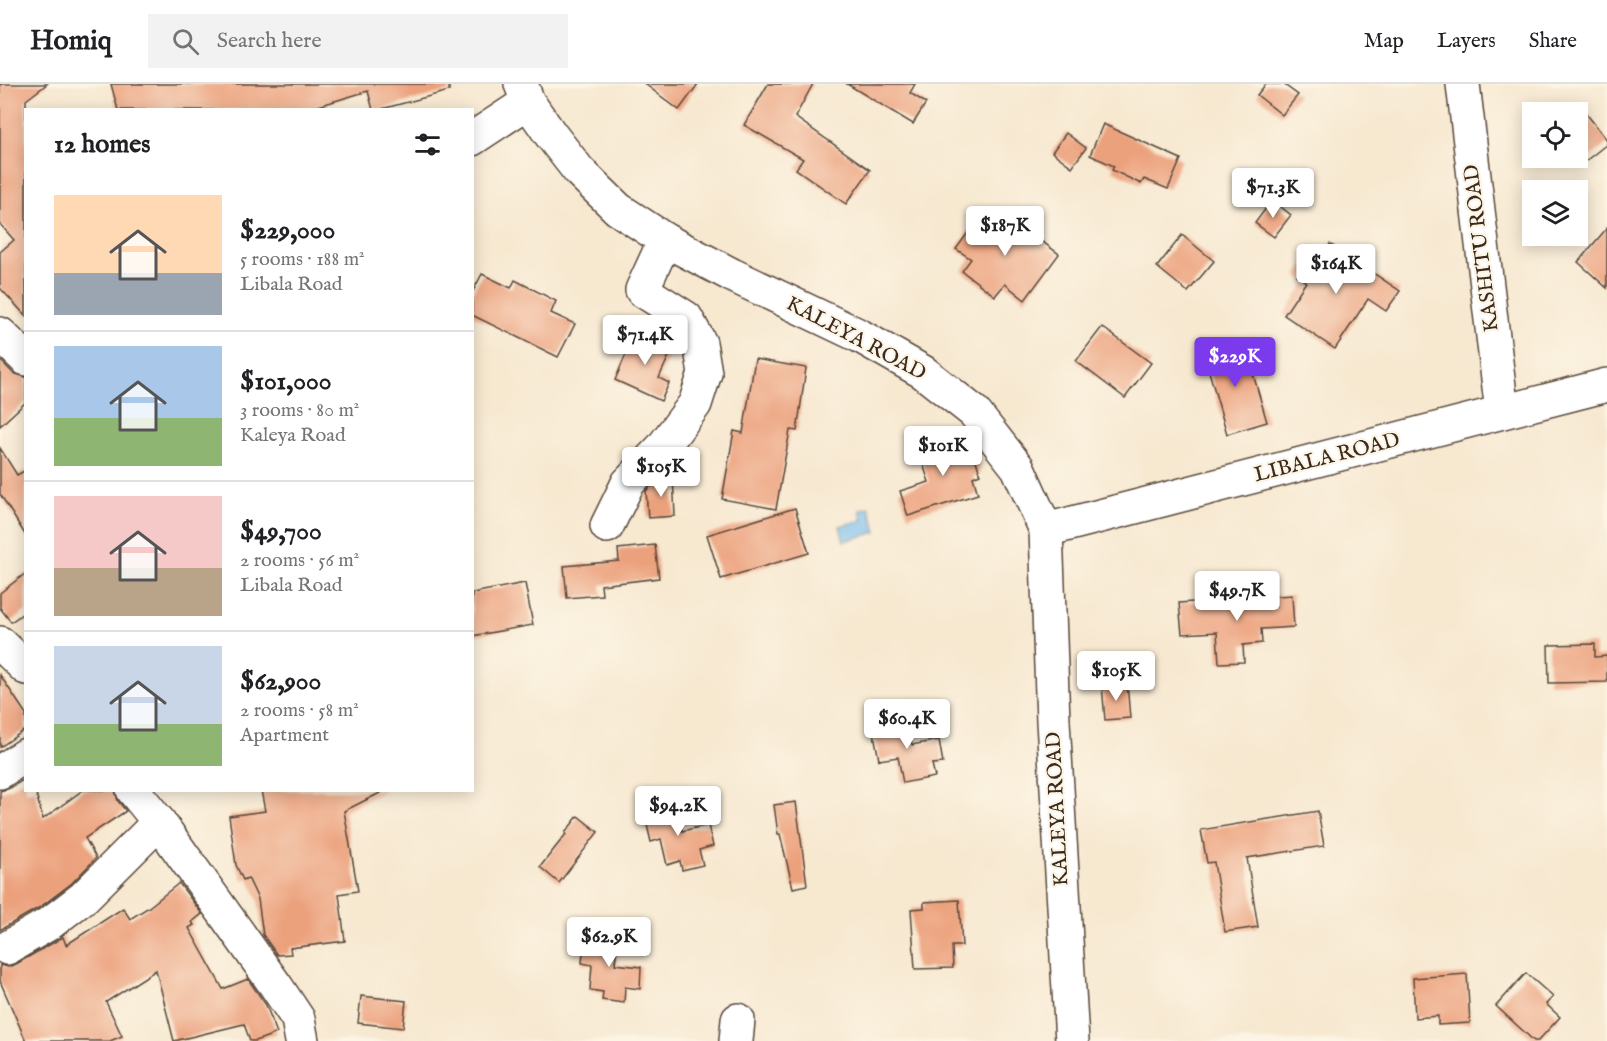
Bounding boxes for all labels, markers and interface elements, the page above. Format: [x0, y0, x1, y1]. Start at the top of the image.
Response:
search box [148, 14, 568, 68]
text: Homiq [30, 24, 112, 59]
icon: search [169, 25, 202, 58]
text: Search here [217, 27, 322, 55]
text: Map [1364, 28, 1404, 55]
text: Layers [1437, 28, 1496, 55]
text: Share [1529, 28, 1577, 55]
map controls [1522, 102, 1588, 246]
button: locate [1522, 102, 1588, 168]
text: 12 homes [54, 128, 150, 161]
icon: filters [411, 128, 444, 161]
street label: KASHITU ROAD [1458, 163, 1506, 333]
pin: $71.3K [1224, 168, 1322, 219]
text: $71.3K [1246, 175, 1300, 200]
button: layers [1522, 180, 1588, 246]
pin: $187K [963, 206, 1047, 257]
text: $187K [980, 213, 1030, 238]
text: $229,000 [240, 214, 335, 247]
icon: home [102, 219, 174, 291]
pin: $164K [1294, 244, 1378, 295]
text: 5 rooms · 188 m² [240, 247, 365, 272]
text: $164K [1310, 251, 1362, 276]
text: Libala Road [240, 272, 343, 297]
street label: KALEYA ROAD [781, 291, 931, 387]
pin: $71.4K [596, 315, 694, 366]
text: $71.4K [617, 322, 673, 347]
pin: $229K [1193, 337, 1277, 388]
text: $229K [1208, 344, 1262, 369]
text: $101,000 [240, 365, 331, 398]
icon: home [102, 370, 174, 442]
text: 3 rooms · 80 m² [240, 398, 359, 423]
text: Kaleya Road [240, 423, 346, 448]
pin: $101K [901, 426, 985, 477]
street label: LIBALA ROAD [1251, 427, 1403, 489]
text: $101K [918, 433, 968, 458]
pin: $105K [619, 447, 703, 498]
text: $105K [636, 454, 686, 479]
text: $49,700 [240, 515, 322, 548]
icon: home [102, 520, 174, 592]
text: 2 rooms · 56 m² [240, 548, 359, 573]
pin: $49.7K [1188, 571, 1286, 622]
text: Libala Road [240, 573, 343, 598]
text: $49.7K [1209, 578, 1265, 603]
pin: $105K [1074, 651, 1158, 702]
text: $105K [1091, 658, 1141, 683]
text: $62,900 [240, 665, 321, 698]
icon: home [102, 670, 174, 742]
text: 2 rooms · 58 m² [240, 698, 359, 723]
pin: $60.4K [858, 699, 956, 750]
text: $60.4K [878, 706, 936, 731]
text: Apartment [240, 723, 329, 748]
street label: KALEYA ROAD [1040, 731, 1076, 887]
pin: $94.2K [629, 786, 727, 837]
text: $94.2K [649, 793, 707, 818]
pin: $62.9K [560, 917, 658, 968]
text: $62.9K [581, 924, 637, 949]

